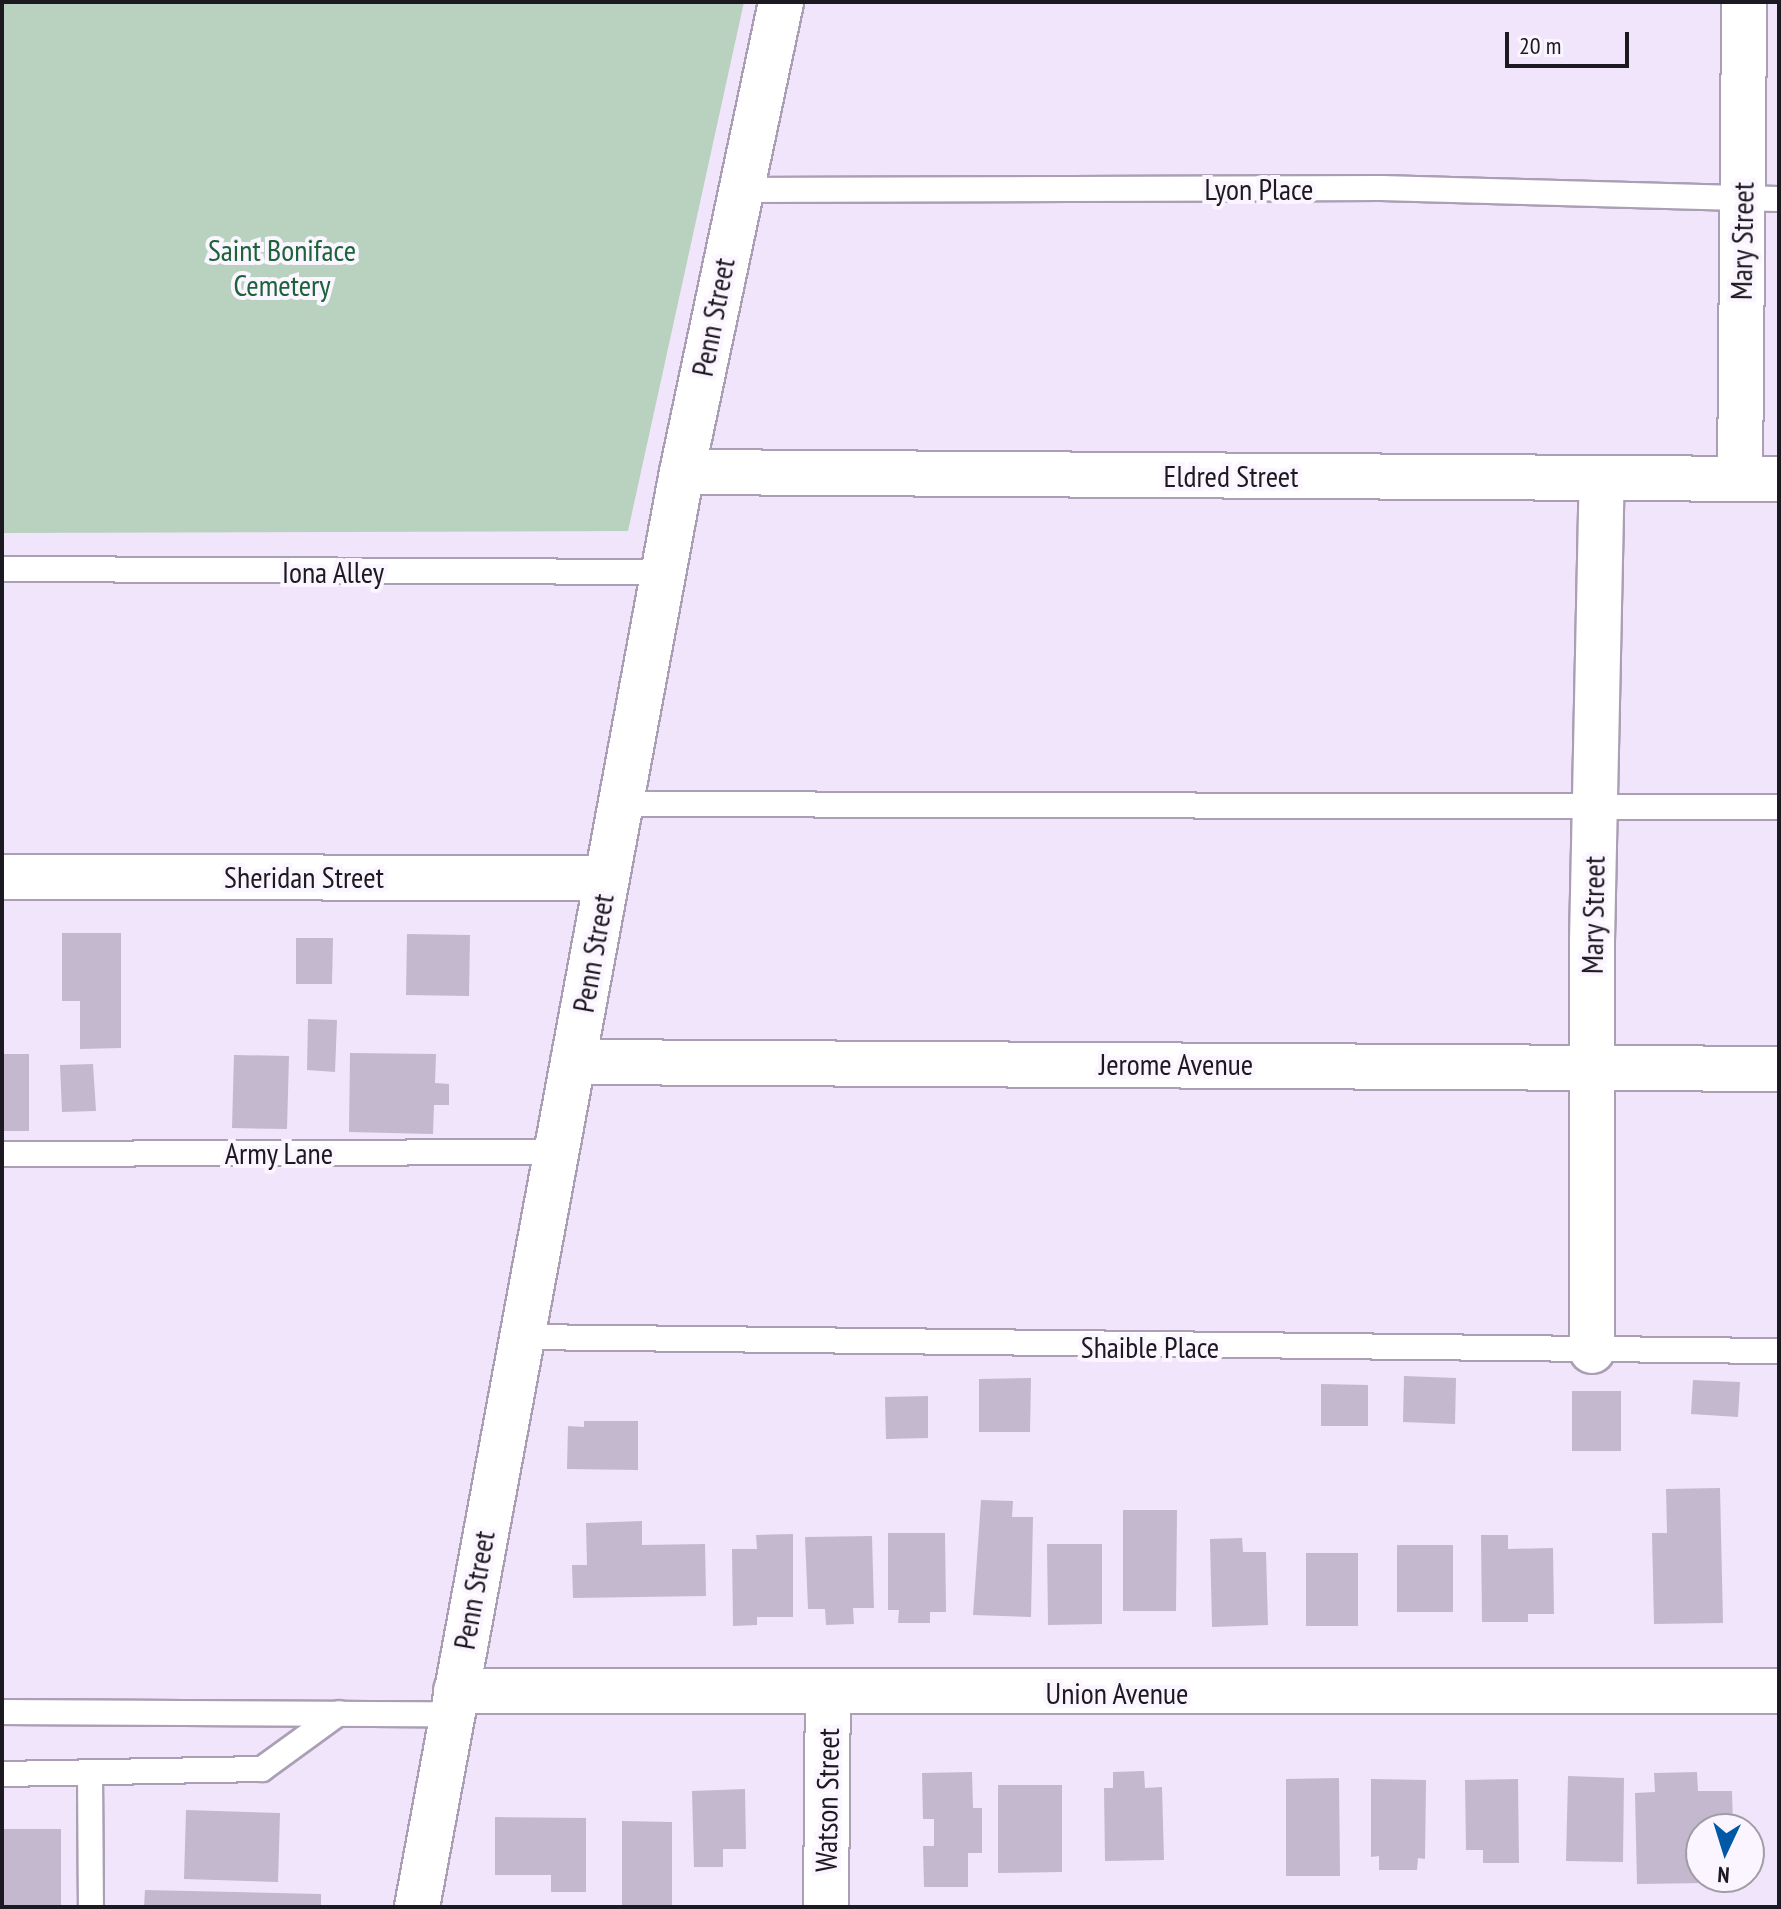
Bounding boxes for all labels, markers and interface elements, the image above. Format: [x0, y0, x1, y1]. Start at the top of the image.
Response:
scale bar [1509, 16, 1633, 66]
text: 20 m [1519, 30, 1561, 61]
street label: Lyon Place [1205, 171, 1313, 207]
street label: Mary Street [1723, 181, 1761, 301]
park label: Saint Boniface Cemetery [208, 232, 356, 302]
street label: Penn Street [684, 255, 742, 379]
street label: Eldred Street [1164, 458, 1298, 494]
street label: Iona Alley [282, 554, 384, 590]
street label: Mary Street [1574, 855, 1612, 975]
street label: Sheridan Street [224, 859, 384, 895]
street label: Penn Street [565, 891, 621, 1015]
street label: Jerome Avenue [1099, 1046, 1253, 1082]
street label: Army Lane [224, 1135, 334, 1171]
street label: Shaible Place [1081, 1329, 1219, 1365]
street label: Penn Street [446, 1528, 502, 1652]
street label: Union Avenue [1045, 1675, 1189, 1711]
street label: Watson Street [808, 1728, 846, 1872]
north arrow [1685, 1813, 1765, 1893]
text: N [1717, 1861, 1730, 1889]

